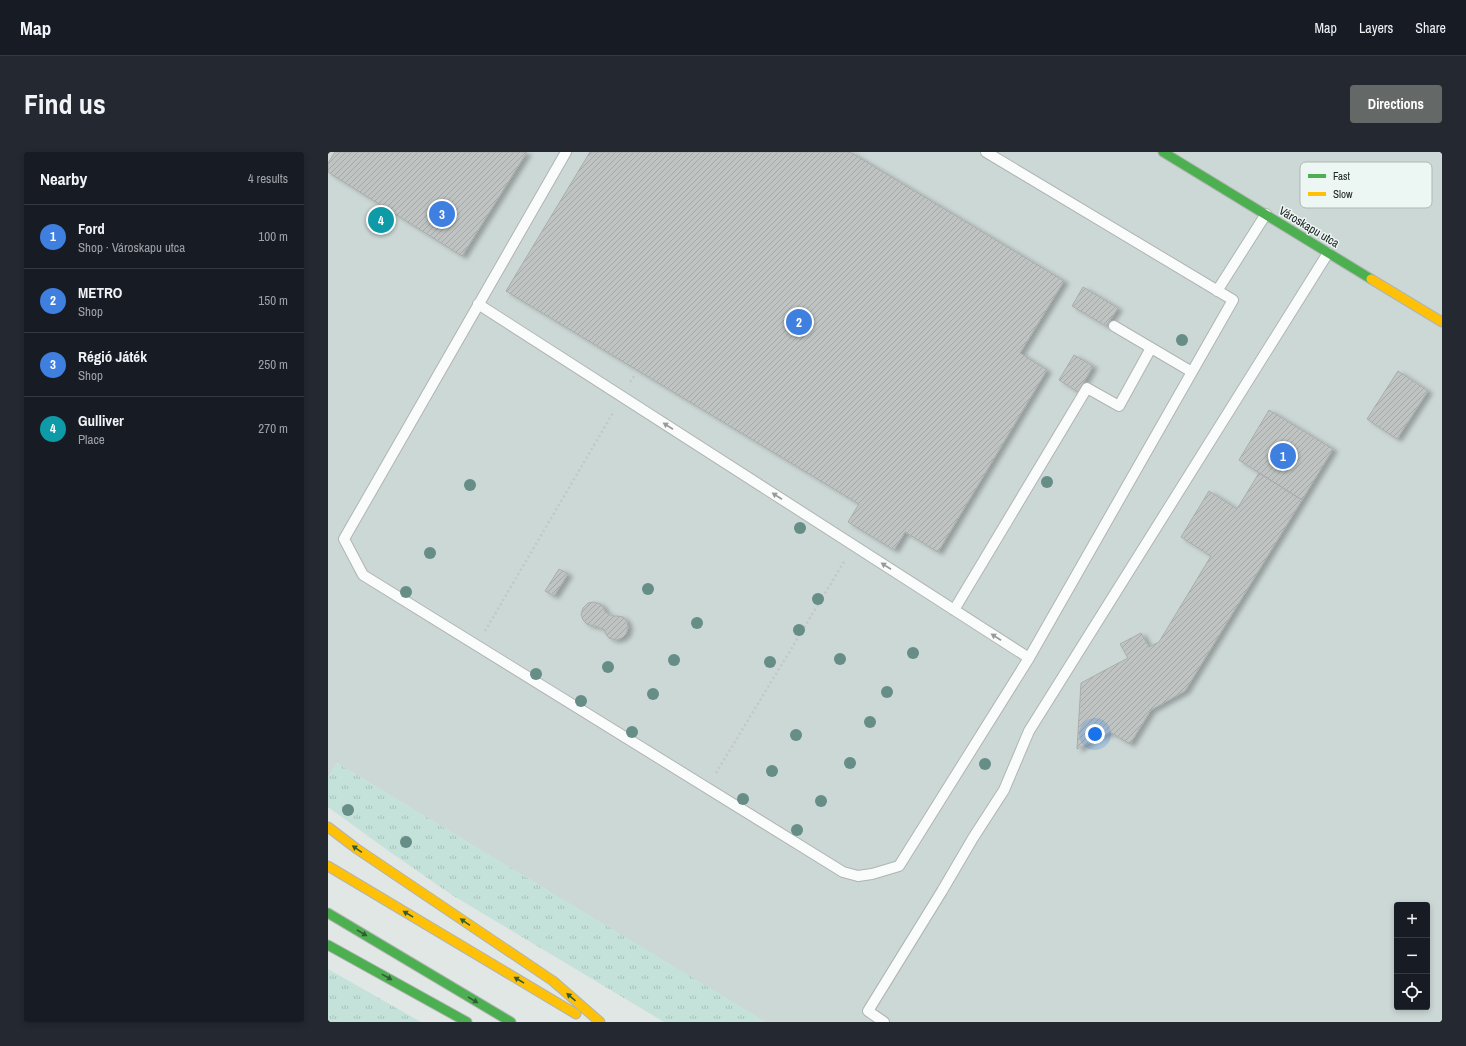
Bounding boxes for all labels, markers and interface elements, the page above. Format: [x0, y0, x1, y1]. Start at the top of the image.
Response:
text: Map [20, 15, 51, 41]
text: Map [1315, 19, 1337, 37]
text: Layers [1359, 19, 1393, 37]
text: Share [1415, 19, 1446, 37]
text: Find us [24, 85, 106, 123]
button: Directions [1350, 85, 1442, 123]
legend [1300, 162, 1432, 208]
text: Nearby [40, 167, 87, 190]
text: Fast [1333, 169, 1351, 183]
text: 4 results [248, 170, 288, 187]
text: Slow [1333, 187, 1353, 201]
pin: 3 [429, 199, 455, 229]
street label: Városkapu utca [1276, 203, 1343, 252]
pin: 4 [368, 205, 394, 235]
text: Ford [78, 218, 105, 239]
text: 1 [50, 228, 56, 245]
text: 100 m [258, 228, 288, 245]
text: Shop · Városkapu utca [78, 239, 185, 256]
text: METRO [78, 282, 122, 303]
text: 2 [50, 292, 56, 309]
text: 150 m [258, 292, 288, 309]
text: Shop [78, 303, 103, 320]
pin: 2 [786, 307, 812, 337]
text: Régió Játék [78, 346, 147, 367]
text: 3 [50, 356, 56, 373]
text: 250 m [258, 356, 288, 373]
text: Shop [78, 367, 103, 384]
text: Gulliver [78, 410, 124, 431]
text: 4 [50, 420, 56, 437]
text: 270 m [258, 420, 288, 437]
one-way arrow [662, 422, 674, 429]
text: Place [78, 431, 105, 448]
pin: 1 [1270, 441, 1296, 471]
one-way arrow [772, 492, 782, 500]
one-way arrow [881, 562, 891, 570]
one-way arrow [990, 633, 1002, 640]
your location [1085, 724, 1105, 744]
one-way arrow [352, 845, 362, 853]
map controls [1394, 902, 1430, 1010]
button: + [1394, 902, 1430, 938]
one-way arrow [402, 910, 414, 917]
one-way arrow [459, 918, 471, 925]
one-way arrow [356, 930, 367, 937]
button: − [1394, 938, 1430, 974]
one-way arrow [381, 974, 392, 981]
button: locate [1394, 974, 1430, 1010]
one-way arrow [513, 977, 525, 984]
one-way arrow [565, 992, 576, 1001]
one-way arrow [467, 996, 479, 1003]

